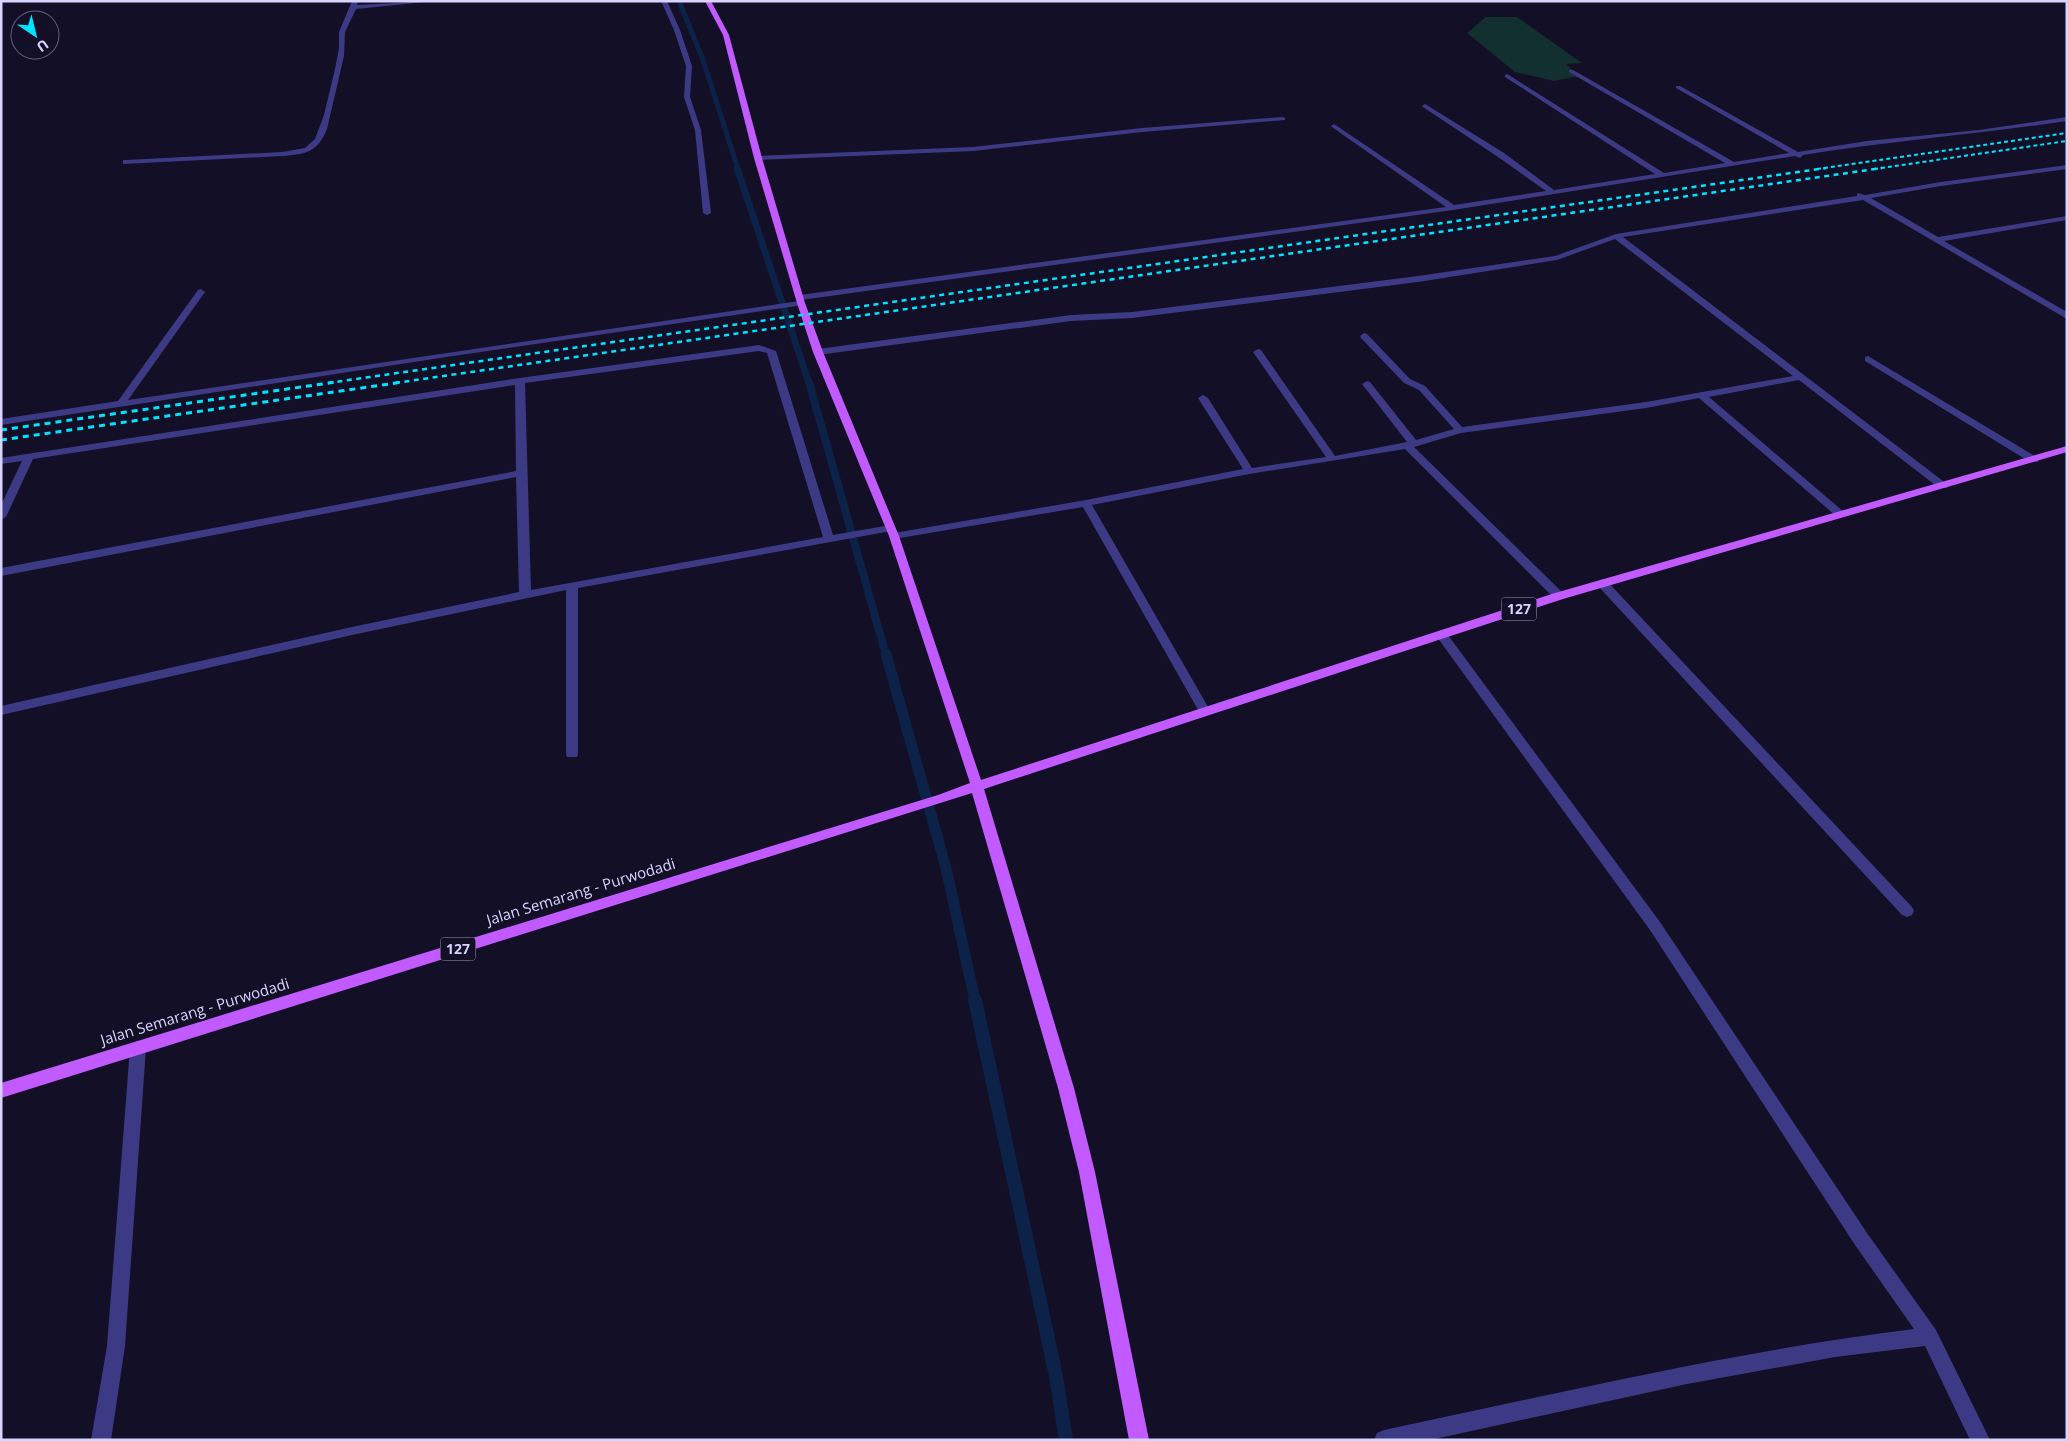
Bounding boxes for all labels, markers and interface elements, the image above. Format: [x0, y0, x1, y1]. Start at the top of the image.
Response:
north arrow [10, 10, 60, 60]
text: U [33, 35, 53, 57]
road number: 127 [1502, 598, 1536, 620]
street label: Jalan Semarang - Purwodadi [482, 853, 678, 930]
road number: 127 [440, 938, 476, 961]
street label: Jalan Semarang - Purwodadi [96, 973, 292, 1050]

